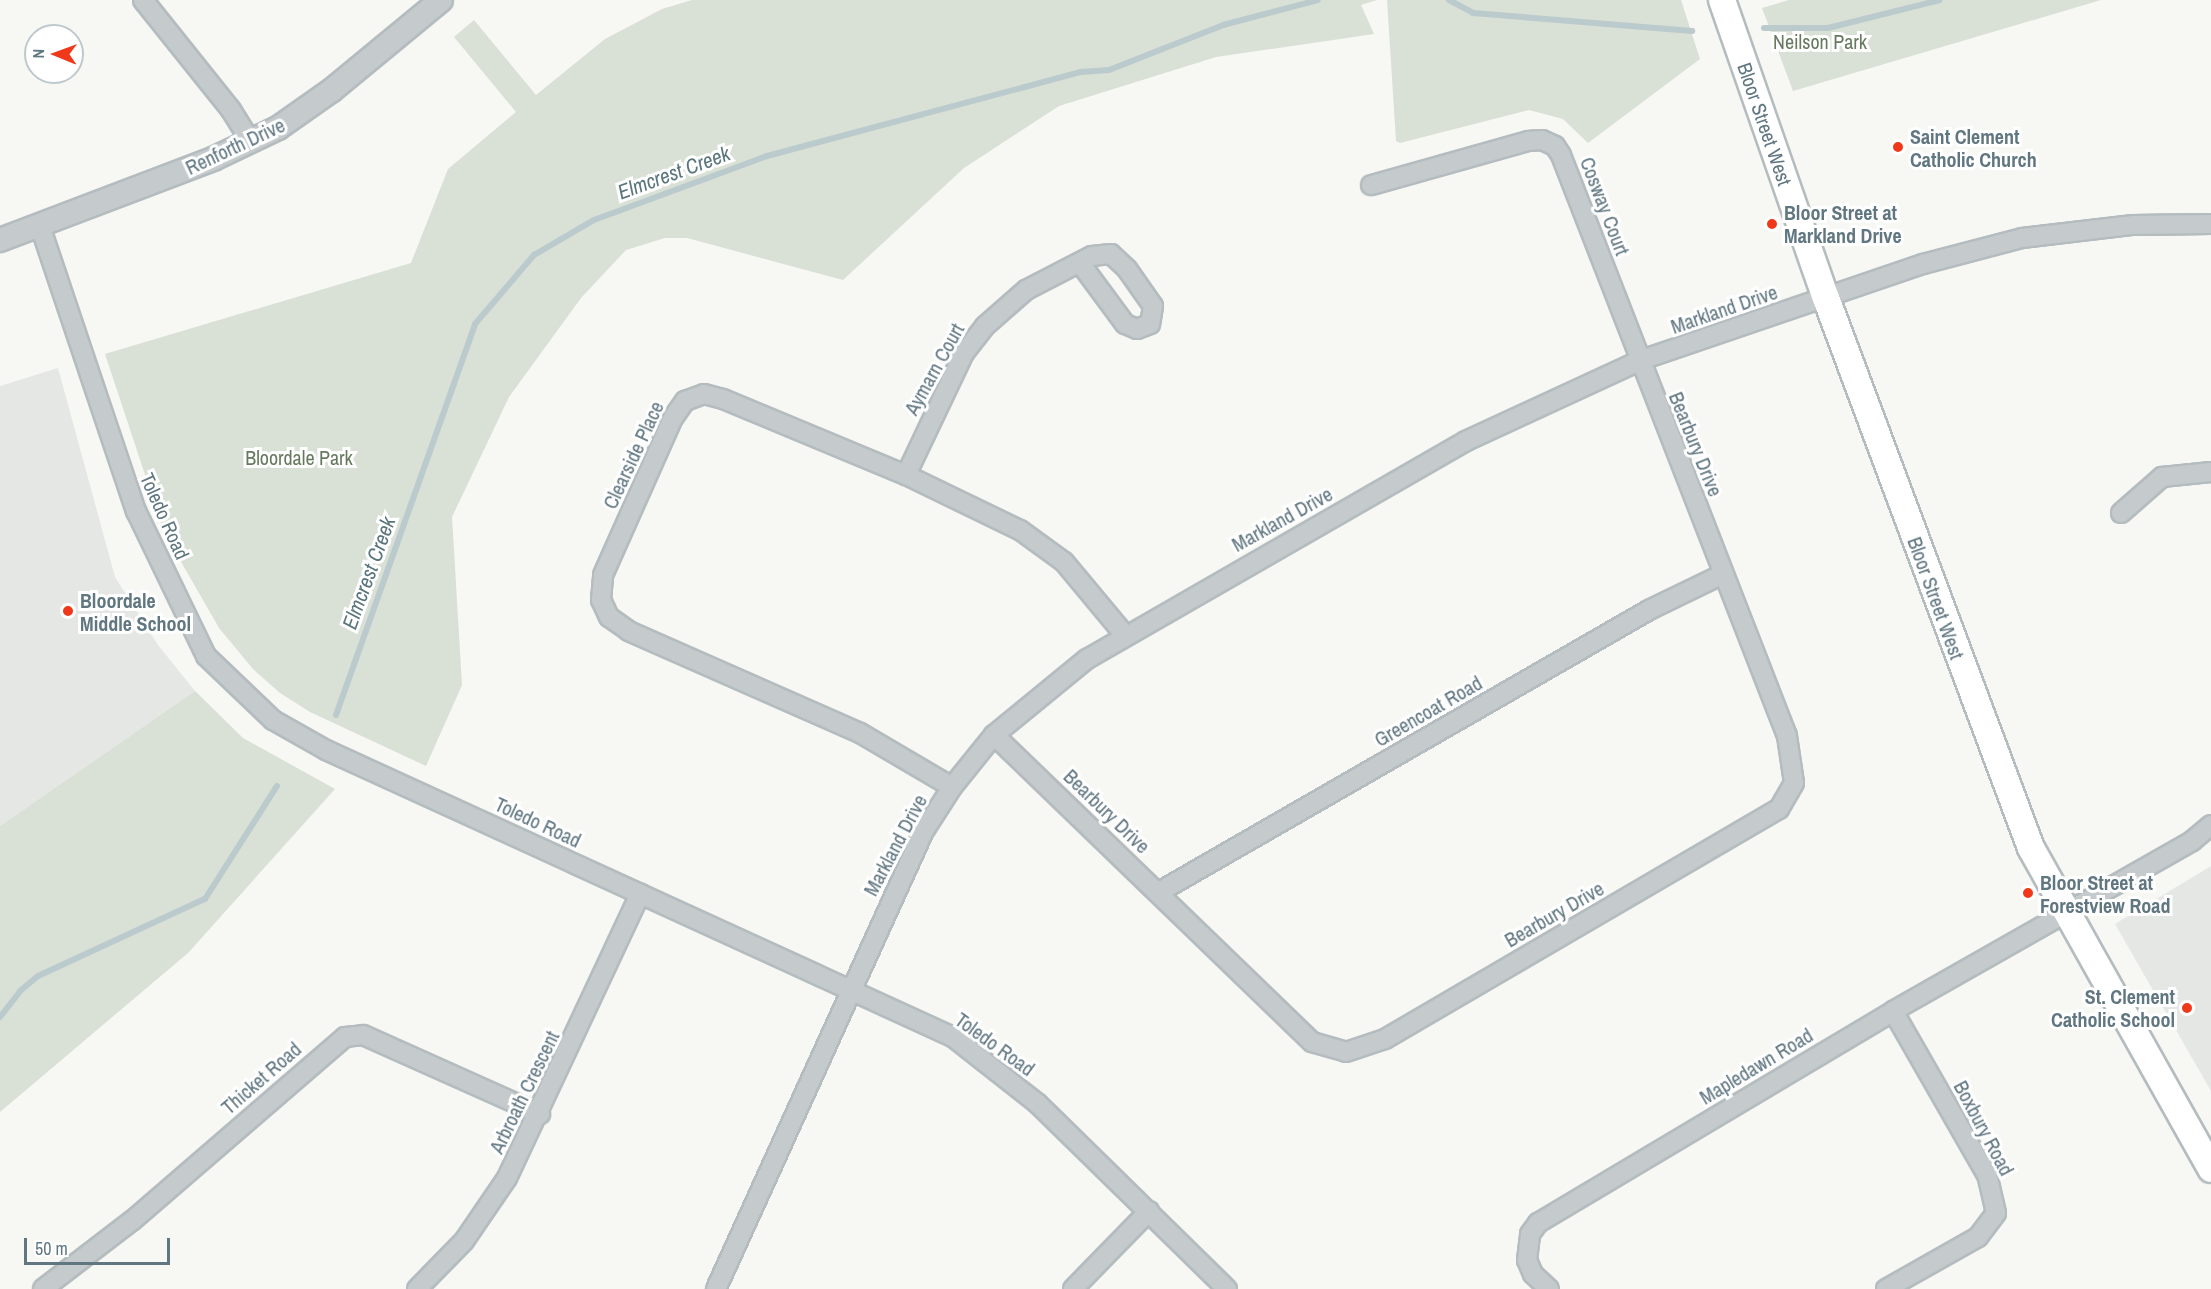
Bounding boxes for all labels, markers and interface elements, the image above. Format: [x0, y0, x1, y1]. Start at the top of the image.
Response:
north arrow [24, 24, 84, 84]
park label: Neilson Park [1773, 29, 1867, 53]
text: N [27, 49, 49, 59]
street label: Bloor Street West [1733, 59, 1797, 189]
street label: Renforth Drive [182, 113, 288, 179]
place label: Saint Clement Catholic Church [1910, 124, 2037, 171]
marker: Saint Clement Catholic Church [1891, 140, 1905, 154]
water label: Elmcrest Creek [614, 141, 734, 205]
street label: Cosway Court [1575, 154, 1635, 258]
place label: Bloor Street at Markland Drive [1784, 201, 1902, 248]
marker: Bloor Street at Markland Drive [1765, 217, 1779, 231]
street label: Markland Drive [1668, 280, 1780, 338]
street label: Aymarn Court [899, 319, 969, 419]
street label: Bearbury Drive [1664, 388, 1728, 500]
street label: Clearside Place [598, 397, 668, 513]
park label: Bloordale Park [245, 445, 353, 469]
street label: Toledo Road [135, 469, 195, 563]
street label: Markland Drive [1228, 482, 1336, 556]
water label: Elmcrest Creek [337, 513, 401, 633]
street label: Bloor Street West [1903, 534, 1969, 662]
place label: Bloordale Middle School [80, 588, 191, 635]
marker: Bloordale Middle School [61, 604, 75, 618]
street label: Greencoat Road [1370, 671, 1486, 751]
street label: Bearbury Drive [1059, 764, 1155, 858]
street label: Markland Drive [858, 790, 932, 900]
street label: Toledo Road [491, 792, 585, 852]
place label: Bloor Street at Forestview Road [2040, 870, 2170, 917]
street label: Bearbury Drive [1500, 876, 1608, 952]
marker: Bloor Street at Forestview Road [2021, 886, 2035, 900]
place label: St. Clement Catholic School [2051, 984, 2175, 1031]
marker: St. Clement Catholic School [2180, 1001, 2194, 1015]
street label: Toledo Road [951, 1007, 1039, 1081]
street label: Mapledawn Road [1695, 1023, 1817, 1109]
street label: Arbroath Crescent [484, 1027, 564, 1157]
street label: Thicket Road [216, 1037, 306, 1119]
street label: Boxbury Road [1949, 1076, 2019, 1180]
scale bar [27, 1226, 172, 1264]
text: 50 m [35, 1236, 68, 1261]

